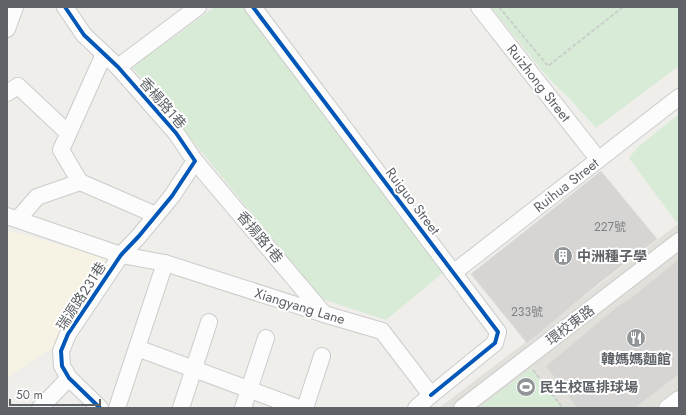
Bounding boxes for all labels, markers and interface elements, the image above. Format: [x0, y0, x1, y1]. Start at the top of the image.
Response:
street label: Ruizhong Street [502, 40, 576, 126]
street label: 香楊路1巷 [135, 73, 191, 133]
street label: Ruihua Street [529, 153, 603, 217]
street label: Ruiguo Street [381, 163, 445, 239]
street label: 香揚路1巷 [232, 207, 288, 267]
house number: 227號 [594, 218, 626, 236]
building icon: 中洲種子學 [552, 245, 574, 267]
place label: 中洲種子學 [577, 246, 647, 266]
street label: 瑞源路231巷 [51, 258, 111, 334]
street label: Xiangyang Lane [252, 283, 348, 329]
street label: 環校東路 [542, 300, 598, 350]
house number: 233號 [511, 303, 543, 321]
restaurant icon: 韓媽媽麵館 [625, 327, 647, 349]
place label: 韓媽媽麵館 [601, 349, 671, 369]
sports icon: 民生校區排球場 [515, 376, 537, 398]
place label: 民生校區排球場 [540, 377, 638, 397]
scale bar [10, 381, 100, 407]
text: 50 m [16, 386, 43, 404]

